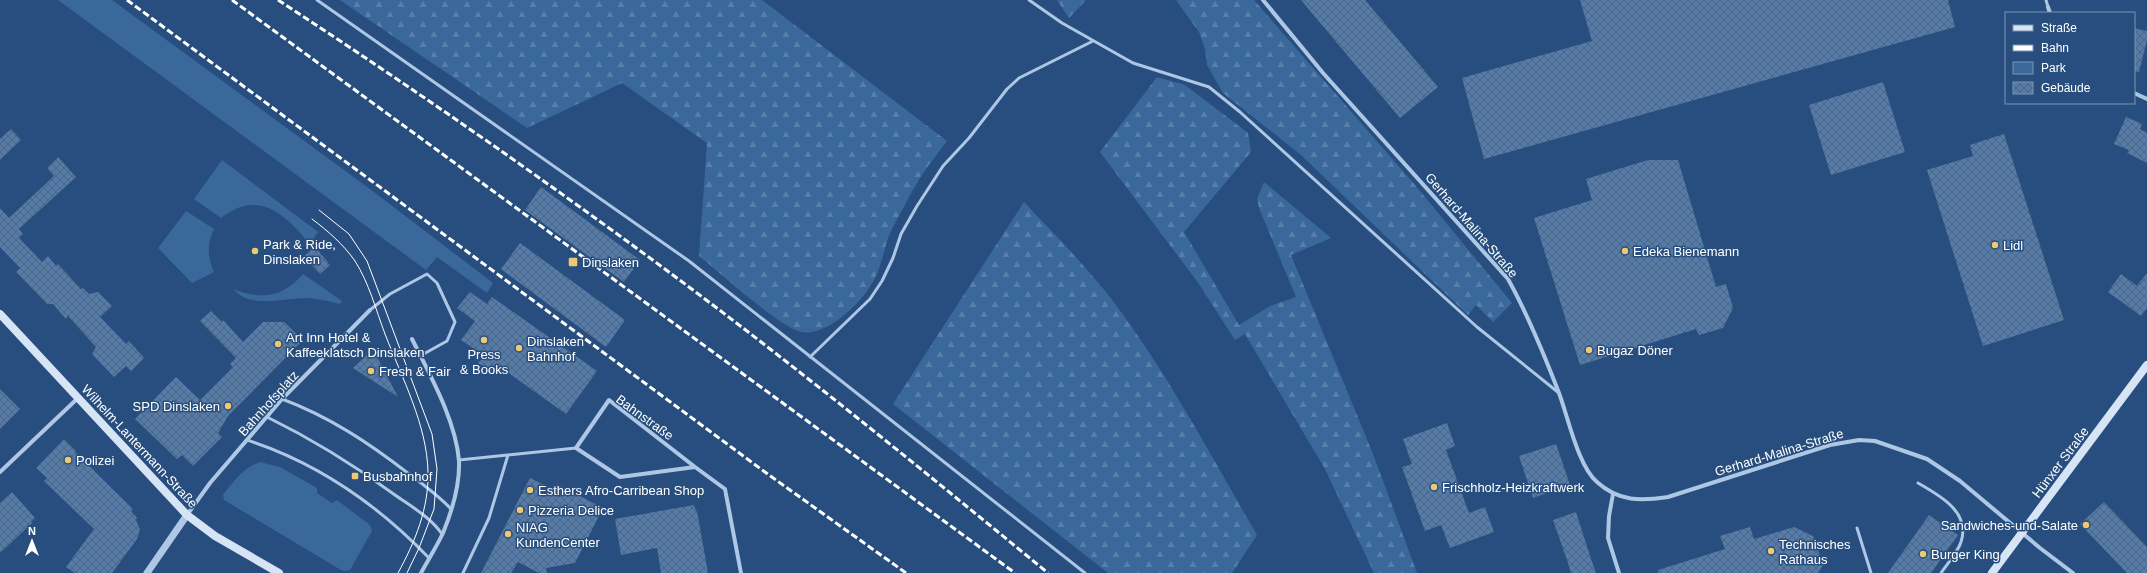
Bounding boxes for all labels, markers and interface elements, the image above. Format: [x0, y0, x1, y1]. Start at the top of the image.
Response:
legend [2005, 12, 2135, 104]
text: Straße [2041, 21, 2077, 35]
text: Bahn [2041, 41, 2069, 55]
text: Park [2041, 61, 2067, 75]
text: Gebäude [2041, 81, 2091, 95]
street label: Gerhard-Malina-Straße [1422, 170, 1521, 281]
place label: Park & Ride, Dinslaken [263, 237, 336, 267]
place label: Lidl [2003, 238, 2023, 253]
marker: Lidl [1990, 240, 2000, 250]
place label: Edeka Bienemann [1633, 244, 1739, 259]
marker: Park & Ride, Dinslaken [250, 246, 260, 256]
marker: Edeka Bienemann [1620, 246, 1630, 256]
place label: Dinslaken [582, 255, 639, 270]
marker: Dinslaken [567, 256, 579, 268]
place label: Art Inn Hotel & Kaffeeklatsch Dinslaken [286, 330, 425, 360]
place label: Dinslaken Bahnhof [527, 334, 584, 364]
marker: Press & Books [479, 335, 489, 345]
marker: Art Inn Hotel & Kaffeeklatsch Dinslaken [273, 339, 283, 349]
marker: Dinslaken Bahnhof [514, 343, 524, 353]
place label: Bugaz Döner [1597, 343, 1674, 358]
marker: Bugaz Döner [1584, 345, 1594, 355]
place label: Press & Books [460, 347, 509, 377]
place label: Fresh & Fair [379, 364, 451, 379]
marker: Fresh & Fair [366, 366, 376, 376]
street label: Bahnhofsplatz [235, 368, 302, 439]
street label: Wilhelm-Lantermann-Straße [78, 382, 201, 511]
street label: Bahnstraße [613, 392, 676, 443]
place label: SPD Dinslaken [133, 399, 220, 414]
marker: SPD Dinslaken [223, 401, 233, 411]
street label: Hünxer Straße [2029, 424, 2092, 501]
street label: Gerhard-Malina-Straße [1713, 426, 1845, 479]
place label: Polizei [76, 453, 114, 468]
marker: Polizei [63, 455, 73, 465]
place label: Busbahnhof [363, 469, 433, 484]
marker: Busbahnhof [350, 471, 360, 481]
place label: Frischholz-Heizkraftwerk [1442, 480, 1585, 495]
marker: Frischholz-Heizkraftwerk [1429, 482, 1439, 492]
place label: Esthers Afro-Carribean Shop [538, 483, 704, 498]
marker: Esthers Afro-Carribean Shop [525, 485, 535, 495]
place label: Pizzeria Delice [528, 503, 614, 518]
marker: Pizzeria Delice [515, 505, 525, 515]
place label: Sandwiches-und-Salate [1941, 518, 2078, 533]
place label: NIAG KundenCenter [516, 520, 601, 550]
marker: Sandwiches-und-Salate [2081, 520, 2091, 530]
north arrow [12, 521, 52, 561]
text: N [28, 525, 36, 537]
marker: NIAG KundenCenter [503, 529, 513, 539]
place label: Technisches Rathaus [1779, 537, 1851, 567]
marker: Technisches Rathaus [1766, 546, 1776, 556]
place label: Burger King [1931, 547, 2000, 562]
marker: Burger King [1918, 549, 1928, 559]

